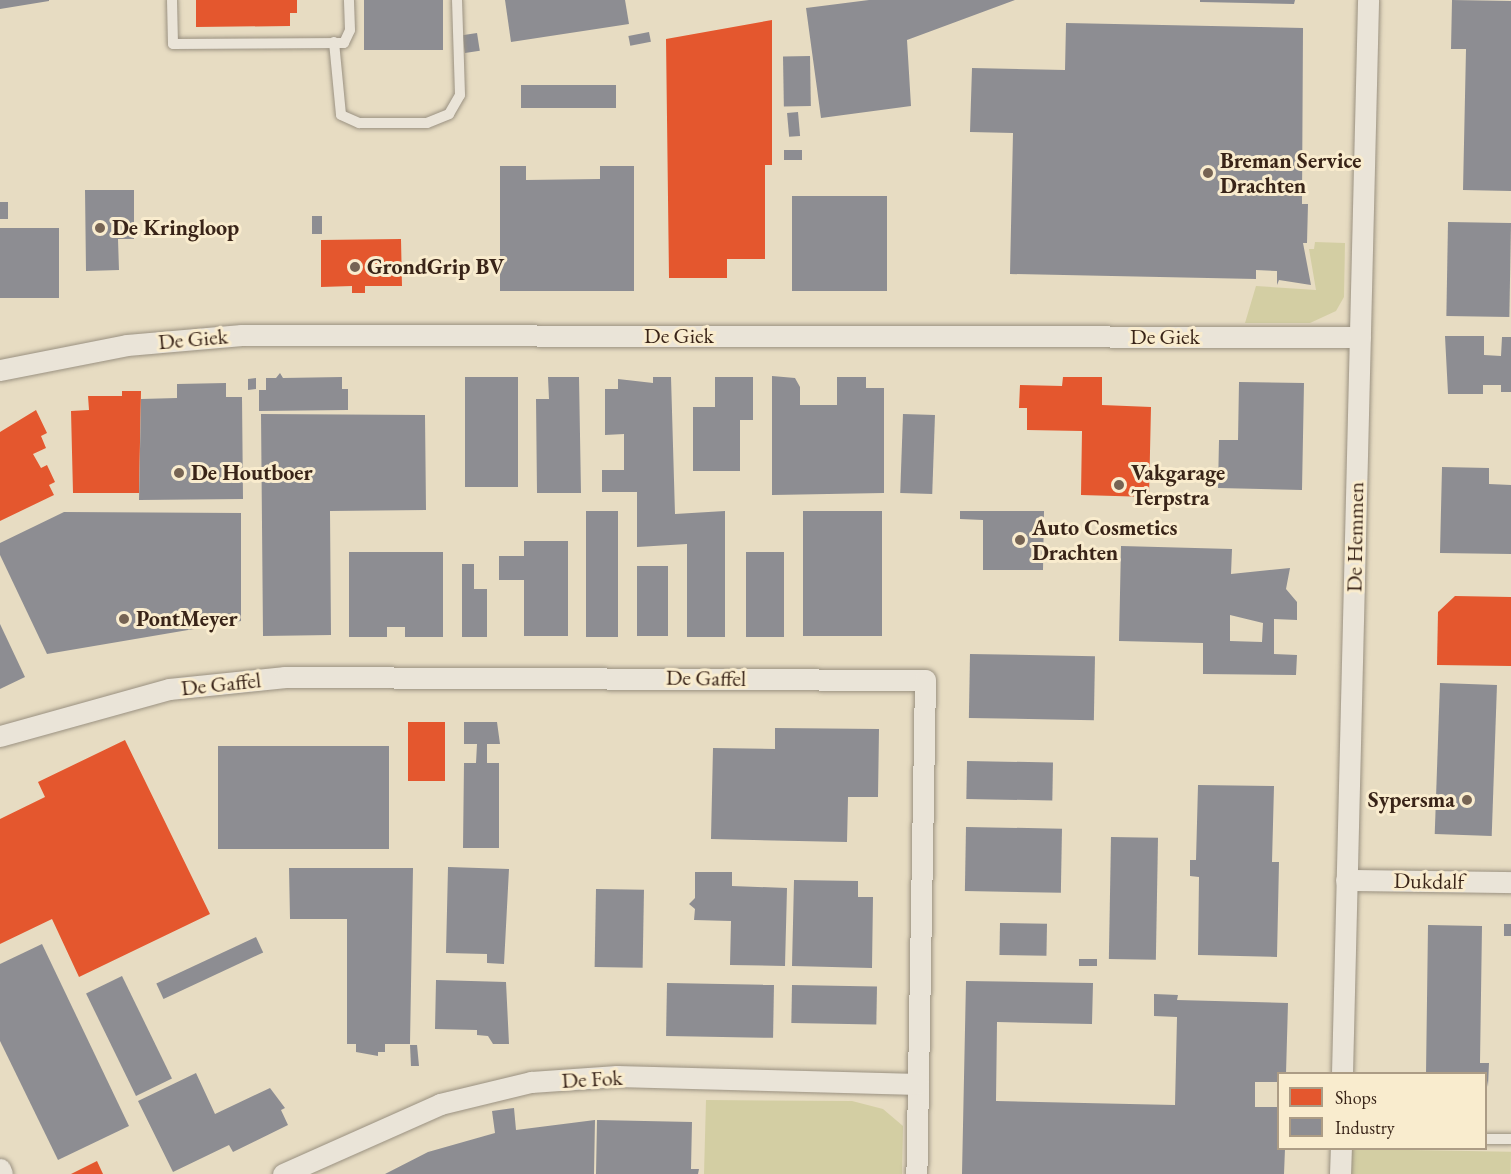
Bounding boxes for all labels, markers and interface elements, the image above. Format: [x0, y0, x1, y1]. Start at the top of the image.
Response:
place label: Breman Service Drachten [1220, 147, 1362, 198]
marker: Breman Service Drachten [1201, 166, 1215, 180]
place label: De Kringloop [112, 215, 239, 241]
marker: De Kringloop [93, 221, 107, 235]
place label: GrondGrip BV [367, 254, 504, 280]
marker: GrondGrip BV [348, 260, 362, 274]
street label: De Giek [157, 323, 229, 355]
street label: De Giek [644, 323, 714, 349]
street label: De Giek [1130, 324, 1200, 350]
place label: Vakgarage Terpstra [1131, 459, 1225, 511]
place label: De Houtboer [191, 460, 313, 486]
marker: De Houtboer [172, 466, 186, 480]
marker: Vakgarage Terpstra [1112, 478, 1126, 492]
street label: De Hemmen [1341, 482, 1369, 592]
place label: Auto Cosmetics Drachten [1032, 514, 1177, 566]
marker: Auto Cosmetics Drachten [1013, 533, 1027, 547]
place label: PontMeyer [136, 606, 238, 632]
marker: PontMeyer [117, 612, 131, 626]
street label: De Gaffel [666, 664, 746, 692]
street label: De Gaffel [180, 667, 262, 701]
place label: Sypersma [1368, 787, 1455, 813]
marker: Sypersma [1460, 793, 1474, 807]
street label: Dukdalf [1393, 867, 1465, 895]
street label: De Fok [561, 1064, 623, 1094]
legend [1277, 1072, 1487, 1150]
text: Shops [1335, 1086, 1377, 1109]
text: Industry [1335, 1116, 1395, 1139]

